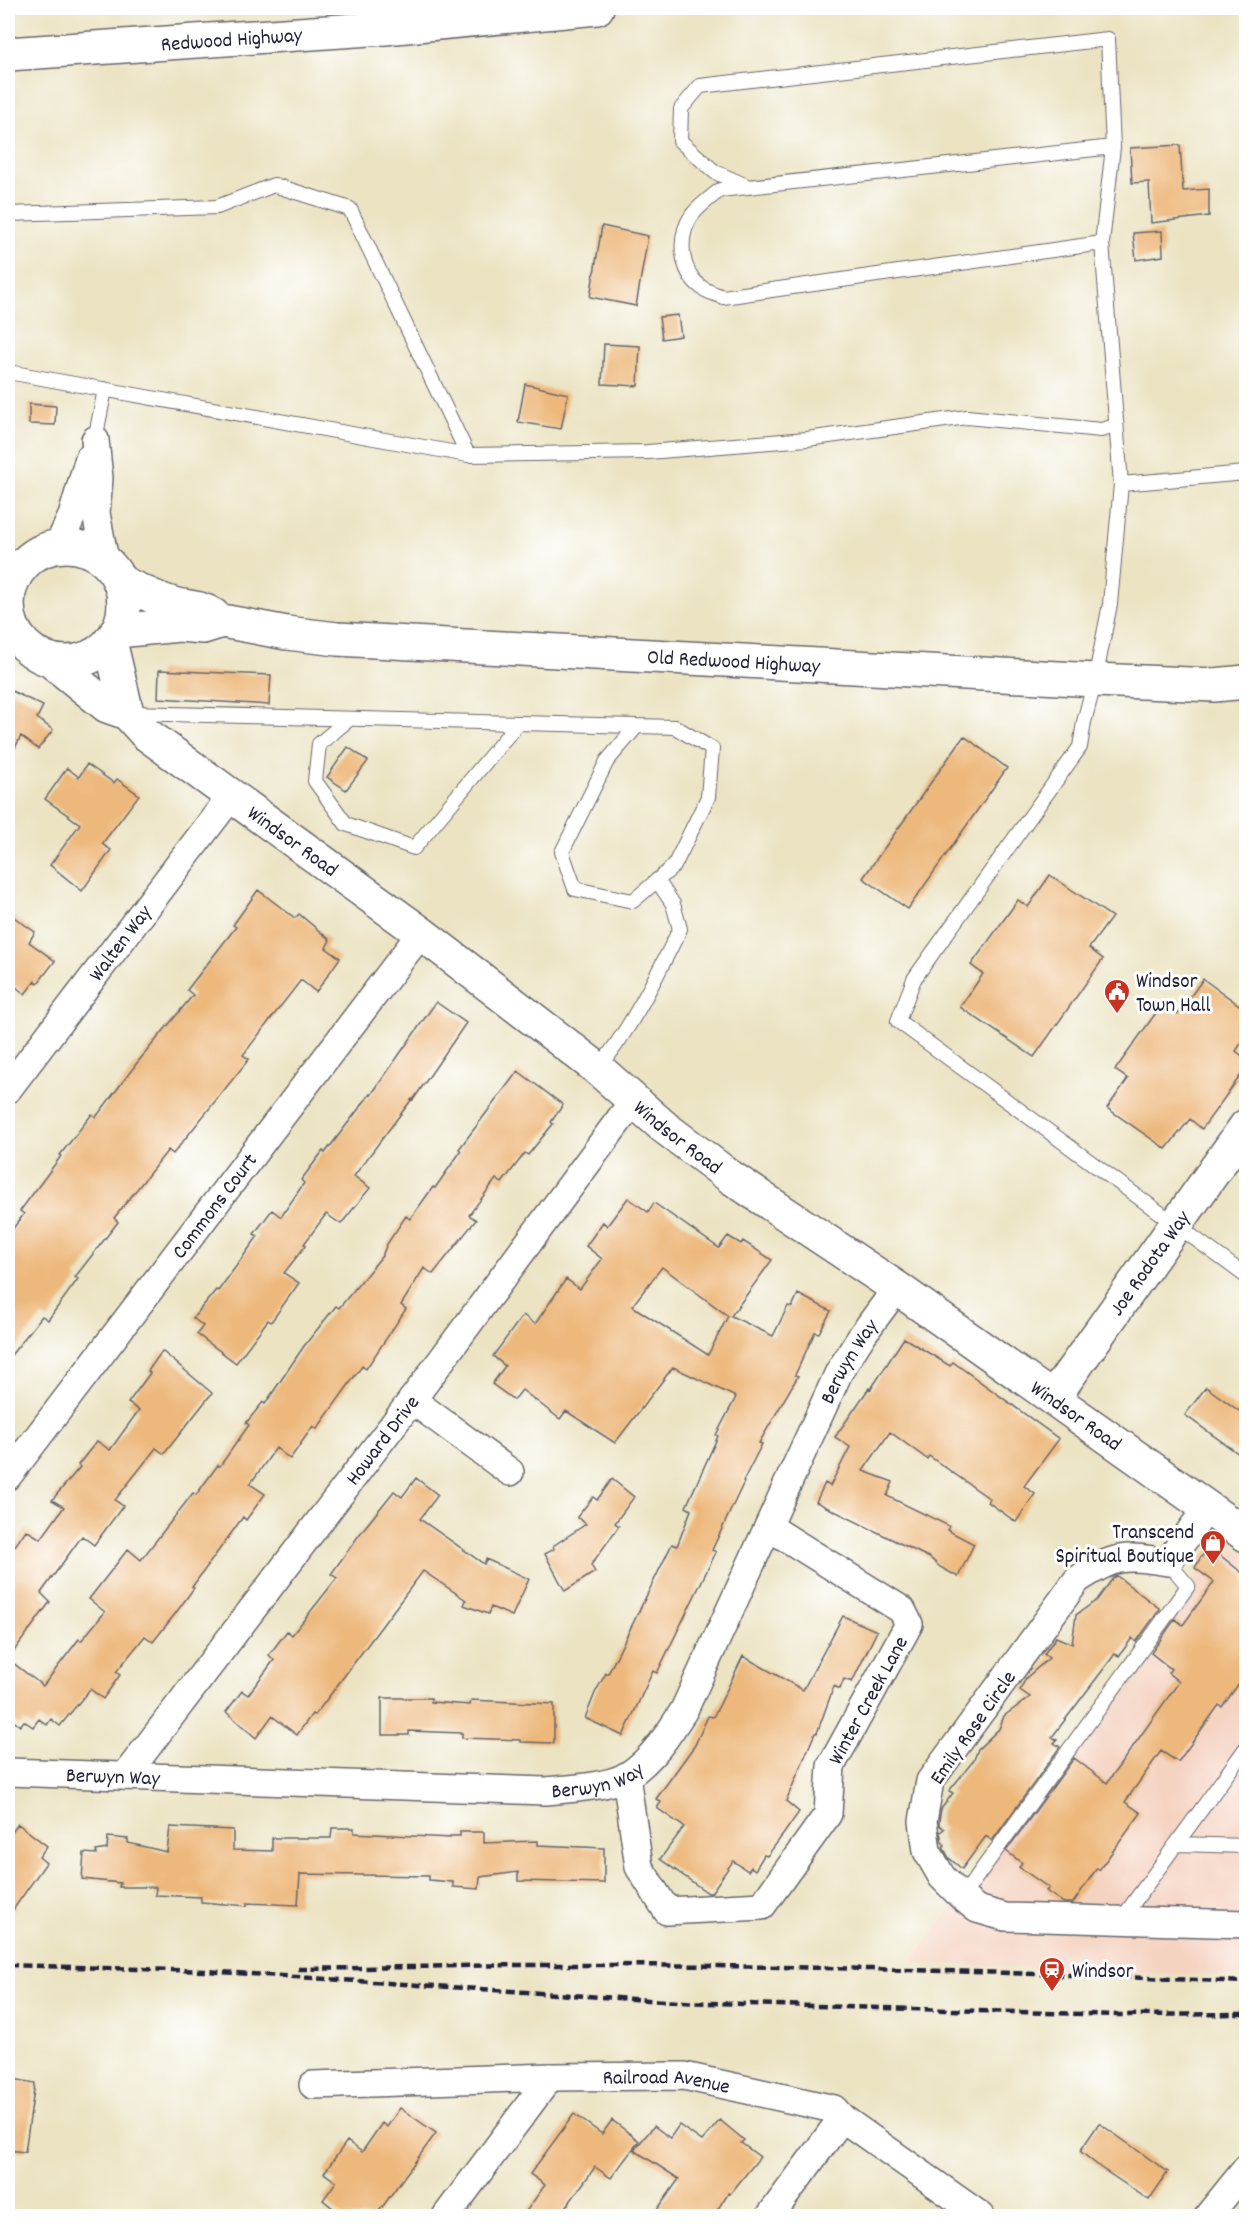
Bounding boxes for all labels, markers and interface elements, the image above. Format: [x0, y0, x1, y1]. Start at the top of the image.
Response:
street label: Redwood Highway [160, 22, 304, 61]
street label: Old Redwood Highway [646, 644, 821, 683]
street label: Windsor Road [240, 800, 343, 886]
street label: Walten Way [83, 900, 161, 989]
place label: Windsor Town Hall [1136, 968, 1211, 1022]
public building icon: Windsor Town Hall [1102, 977, 1132, 1015]
street label: Windsor Road [625, 1094, 727, 1183]
street label: Commons Court [166, 1148, 266, 1266]
street label: Joe Rodota Way [1104, 1205, 1200, 1323]
street label: Berwyn Way [814, 1314, 887, 1409]
street label: Windsor Road [1023, 1375, 1126, 1460]
street label: Howard Drive [340, 1390, 428, 1493]
place label: Transcend Spiritual Boutique [1056, 1519, 1194, 1573]
shop icon: Transcend Spiritual Boutique [1198, 1528, 1228, 1566]
street label: Winter Creek Lane [822, 1632, 917, 1771]
street label: Emily Rose Circle [924, 1666, 1025, 1792]
street label: Berwyn Way [551, 1756, 652, 1808]
street label: Berwyn Way [65, 1762, 161, 1795]
station icon: Windsor [1037, 1955, 1067, 1993]
place label: Windsor [1072, 1958, 1134, 1988]
street label: Railroad Avenue [603, 2064, 732, 2104]

